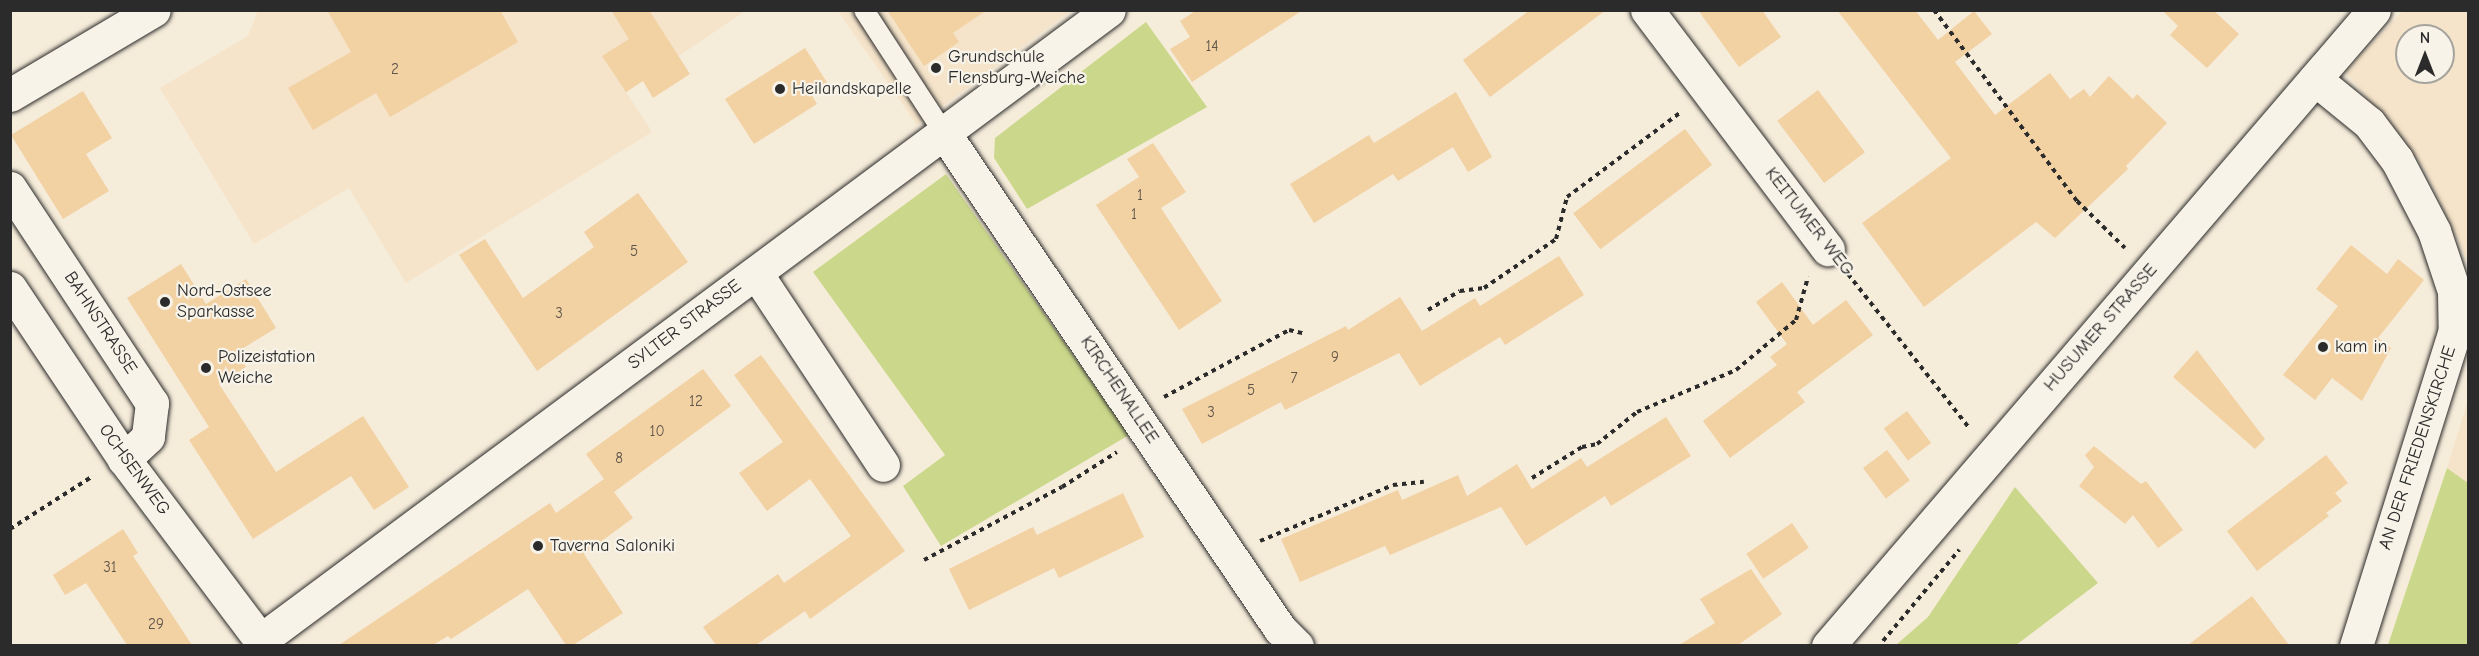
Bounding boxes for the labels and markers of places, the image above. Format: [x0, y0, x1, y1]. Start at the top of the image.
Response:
place label: Grundschule Flensburg-Weiche [948, 47, 1085, 90]
marker: Grundschule Flensburg-Weiche [929, 61, 943, 75]
place label: Heilandskapelle [792, 78, 911, 100]
marker: Heilandskapelle [773, 82, 787, 96]
place label: Nord-Ostsee Sparkasse [177, 281, 271, 324]
marker: Nord-Ostsee Sparkasse [158, 295, 172, 309]
place label: kam in [2335, 336, 2388, 358]
marker: kam in [2316, 340, 2330, 354]
place label: Polizeistation Weiche [218, 347, 315, 389]
marker: Polizeistation Weiche [199, 361, 213, 375]
place label: Taverna Saloniki [550, 535, 675, 557]
marker: Taverna Saloniki [531, 539, 545, 553]

